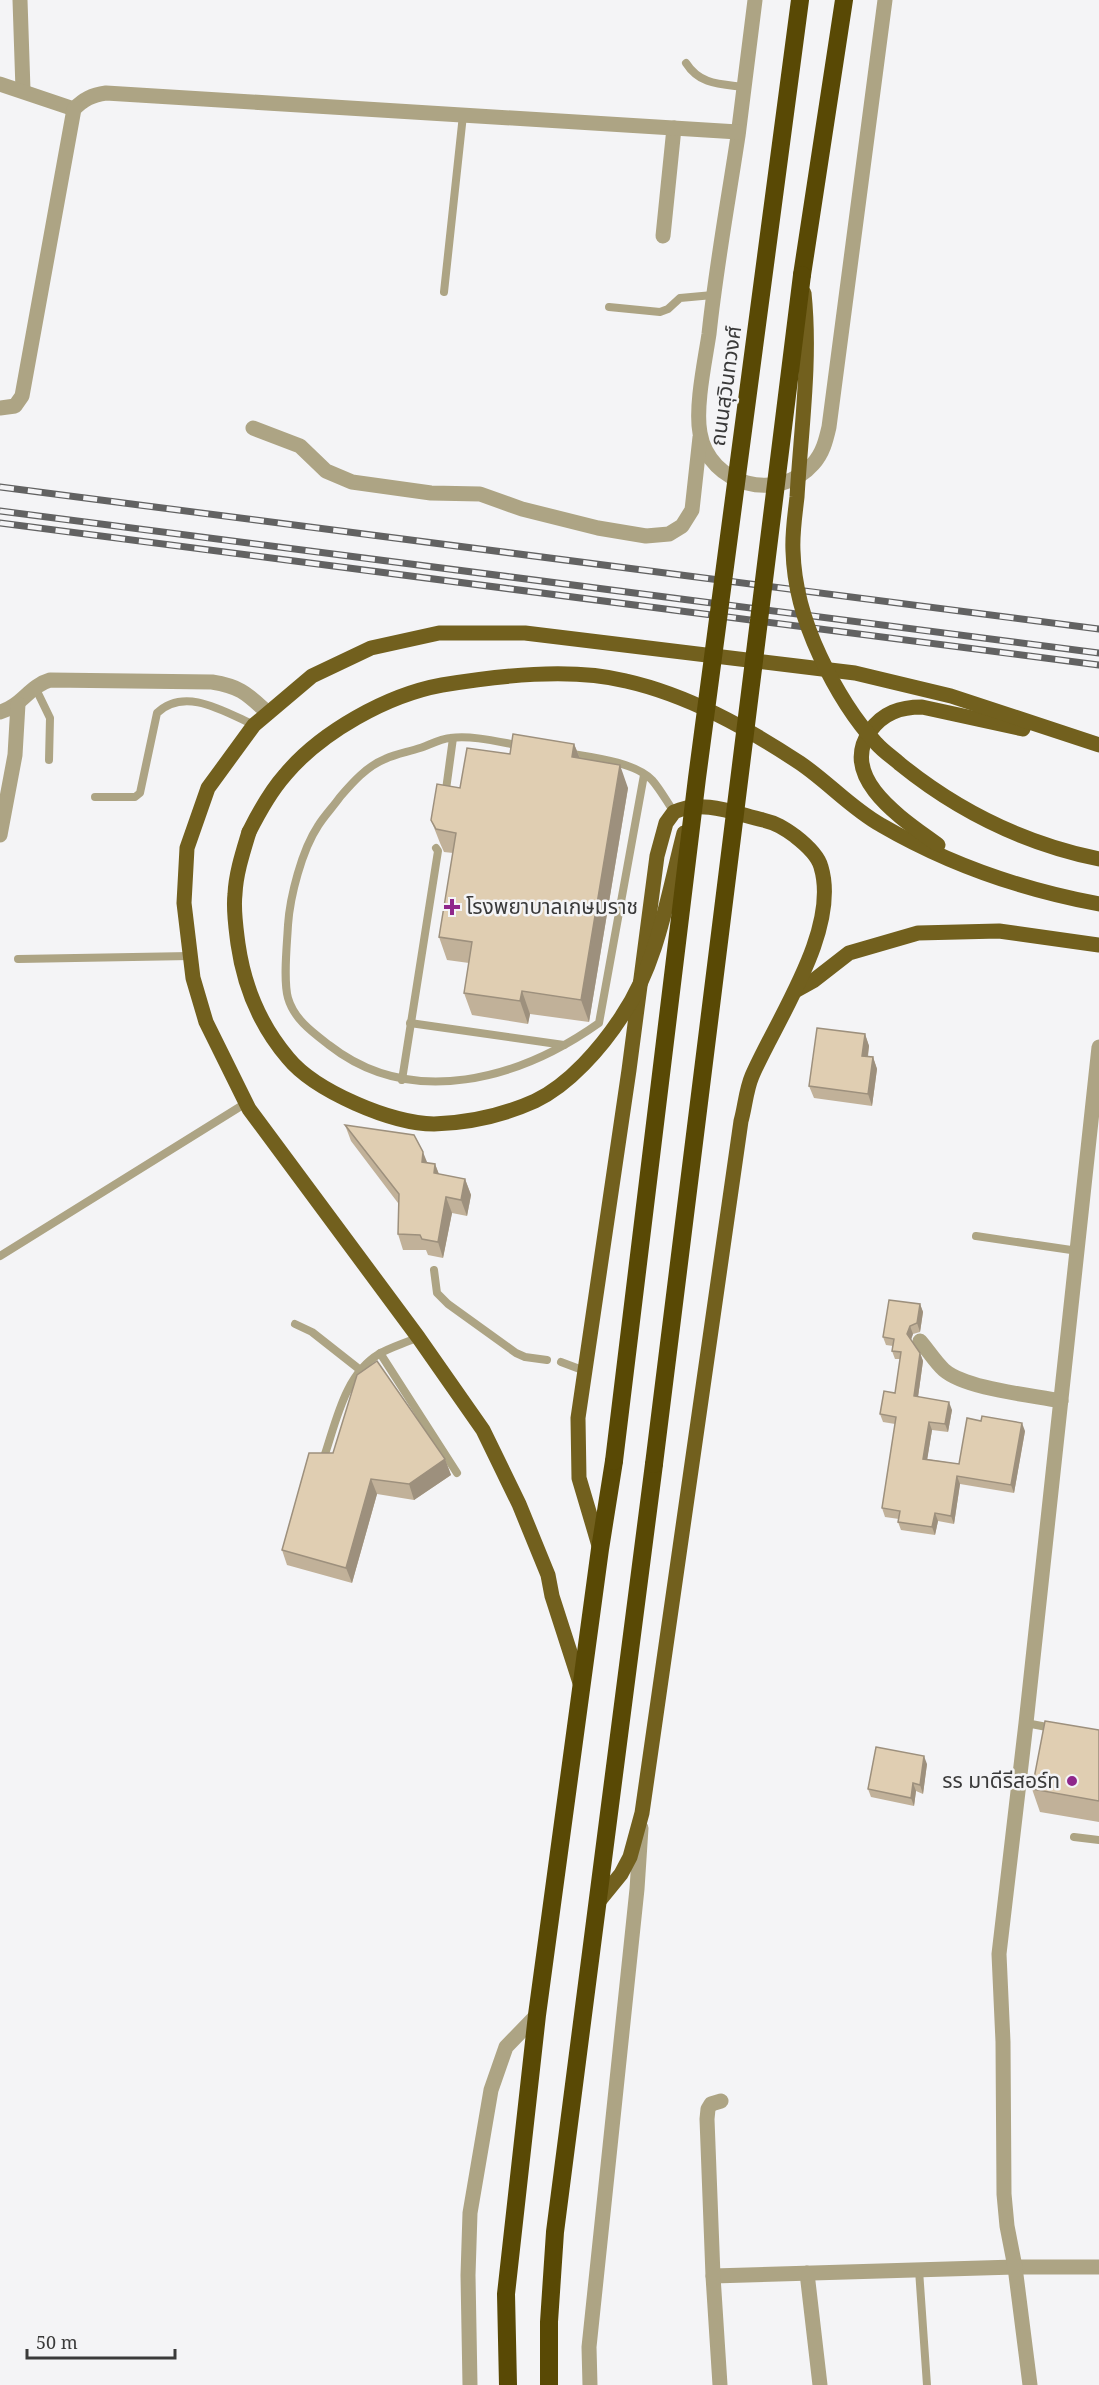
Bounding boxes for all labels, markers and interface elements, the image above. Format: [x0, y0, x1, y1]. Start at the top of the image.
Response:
street label: ถนนสุวินทวงศ์ [703, 324, 747, 448]
place label: โรงพยาบาลเกษมราช [466, 892, 638, 920]
marker: โรงพยาบาลเกษมราช [443, 898, 461, 916]
place label: รร มาดีรีสอร์ท [942, 1766, 1060, 1794]
marker: รร มาดีรีสอร์ท [1065, 1774, 1079, 1788]
scale bar [27, 2322, 176, 2360]
text: 50 m [36, 2330, 78, 2354]

